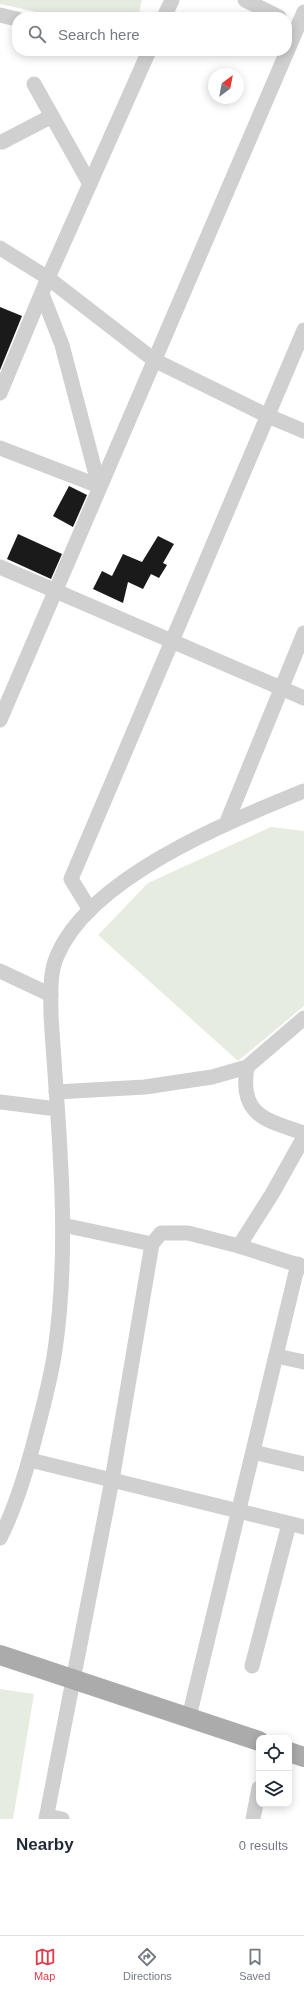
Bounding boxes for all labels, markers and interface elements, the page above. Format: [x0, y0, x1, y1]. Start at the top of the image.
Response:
search box [12, 12, 292, 56]
icon: search [26, 23, 48, 45]
text: Search here [58, 26, 140, 43]
north arrow [208, 68, 244, 104]
map controls [256, 1735, 292, 1807]
button: locate [256, 1735, 292, 1771]
button: layers [256, 1771, 292, 1807]
text: Nearby [16, 1835, 74, 1854]
text: 0 results [239, 1838, 288, 1853]
tab: Map [34, 1946, 56, 1982]
tab: Directions [123, 1946, 172, 1982]
tab: Saved [239, 1946, 270, 1982]

